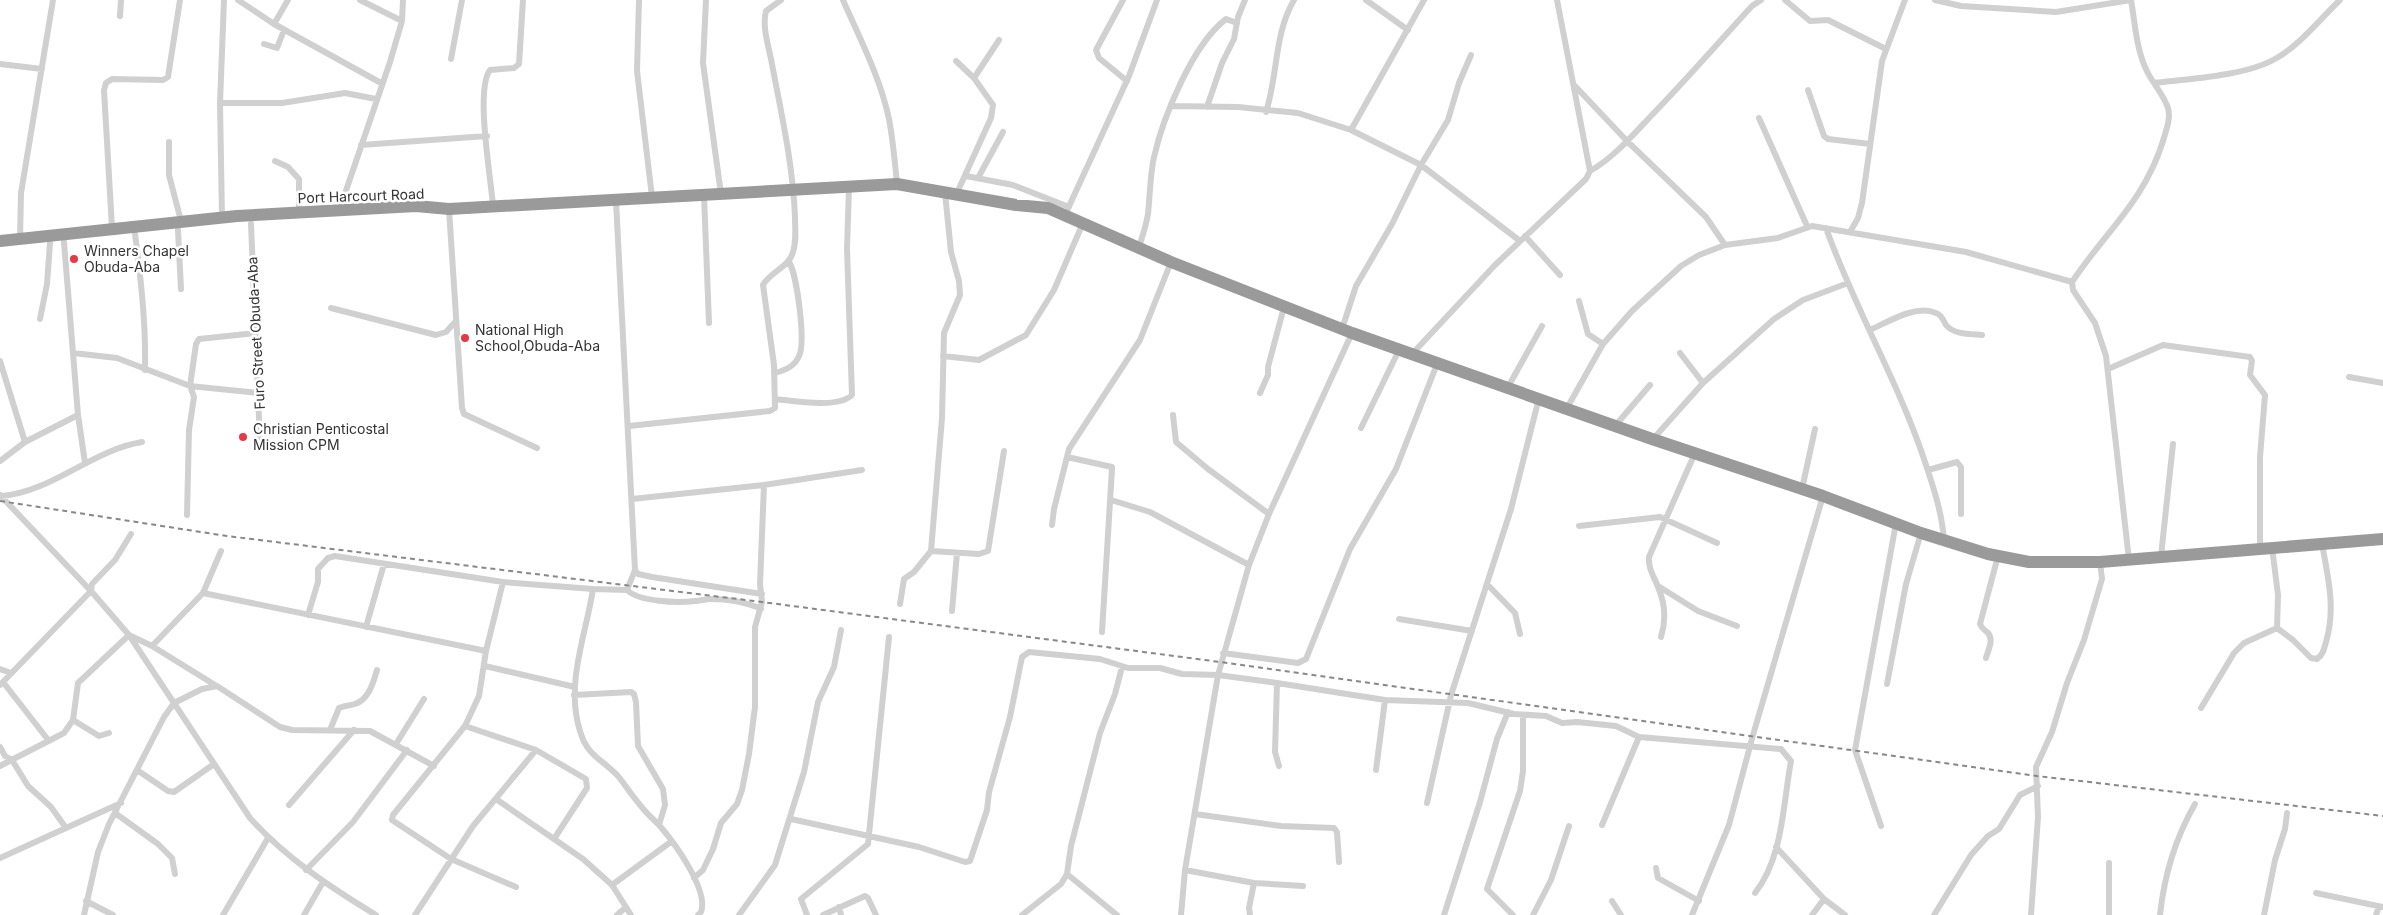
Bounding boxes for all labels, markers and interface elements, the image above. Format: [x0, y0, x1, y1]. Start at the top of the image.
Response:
street label: Port Harcourt Road [297, 185, 425, 206]
place label: Winners Chapel Obuda-Aba [84, 242, 189, 275]
marker: Winners Chapel Obuda-Aba [68, 253, 80, 265]
street label: Furo Street Obuda-Aba [243, 256, 268, 410]
place label: National High School,Obuda-Aba [475, 321, 600, 354]
marker: National High School,Obuda-Aba [459, 332, 471, 344]
place label: Christian Penticostal Mission CPM [253, 420, 389, 453]
marker: Christian Penticostal Mission CPM [237, 431, 249, 443]

